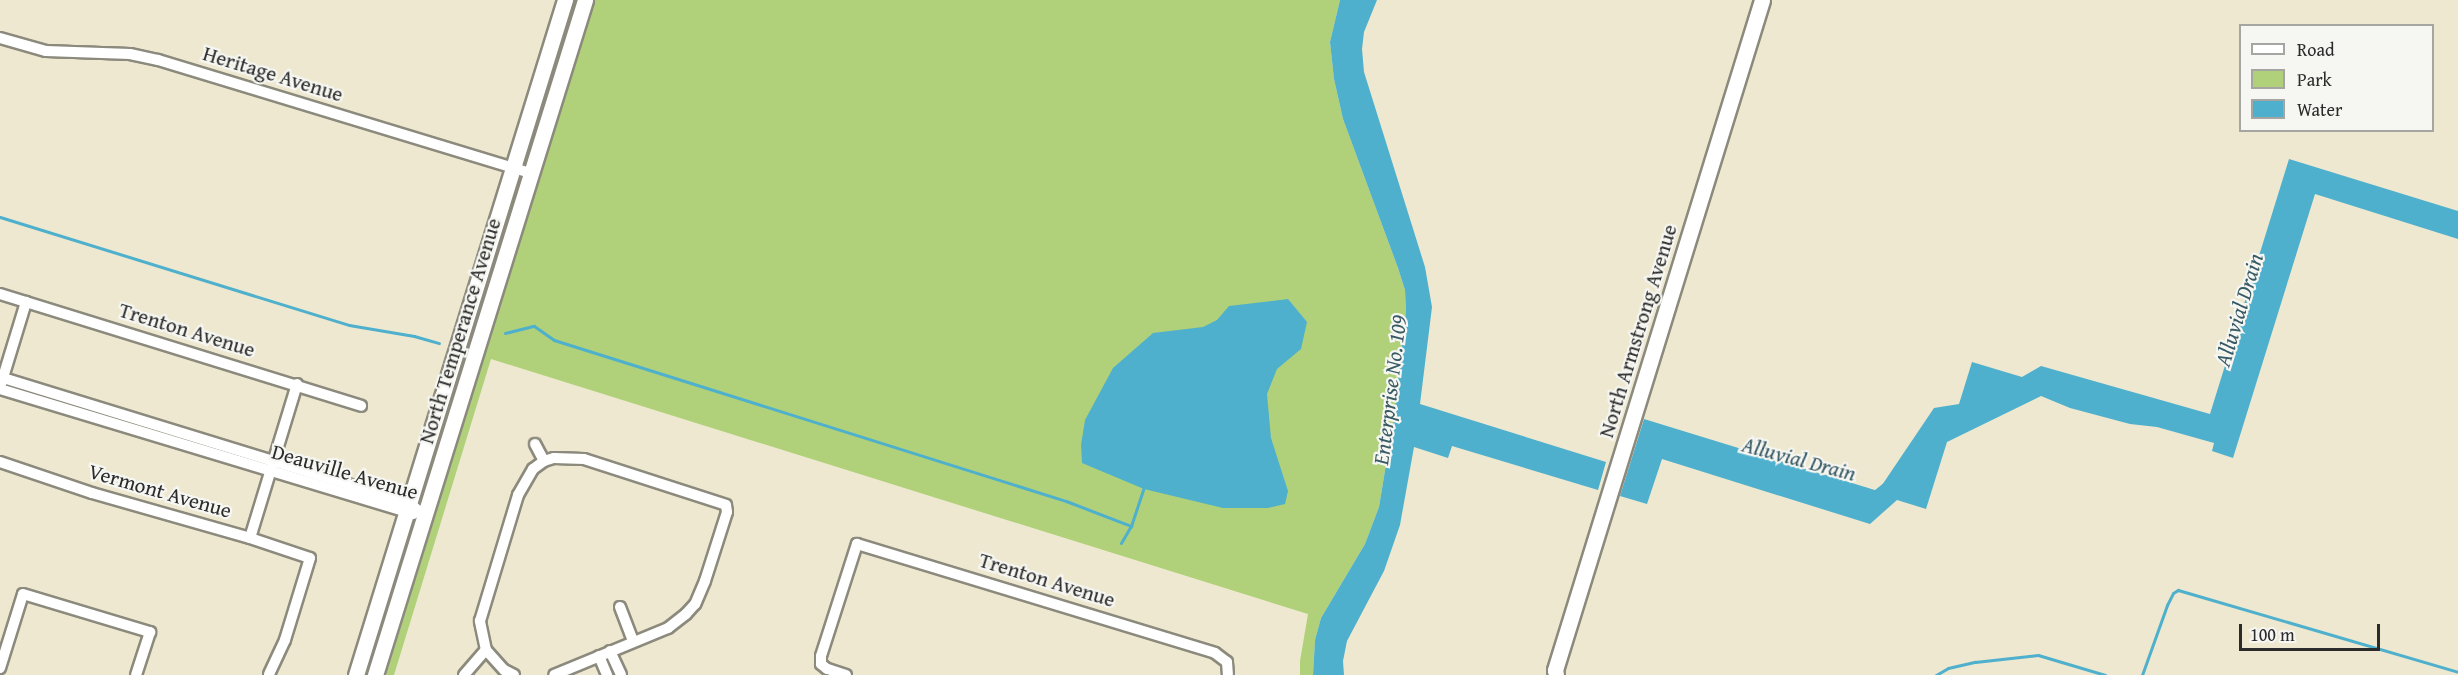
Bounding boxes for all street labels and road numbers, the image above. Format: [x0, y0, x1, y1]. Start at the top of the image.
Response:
street label: Heritage Avenue [200, 41, 346, 107]
street label: North Temperance Avenue [414, 215, 506, 447]
street label: North Armstrong Avenue [1594, 221, 1682, 441]
street label: Trenton Avenue [116, 297, 258, 363]
street label: Deauville Avenue [269, 439, 421, 505]
street label: Vermont Avenue [86, 459, 234, 523]
street label: Trenton Avenue [976, 547, 1118, 613]

